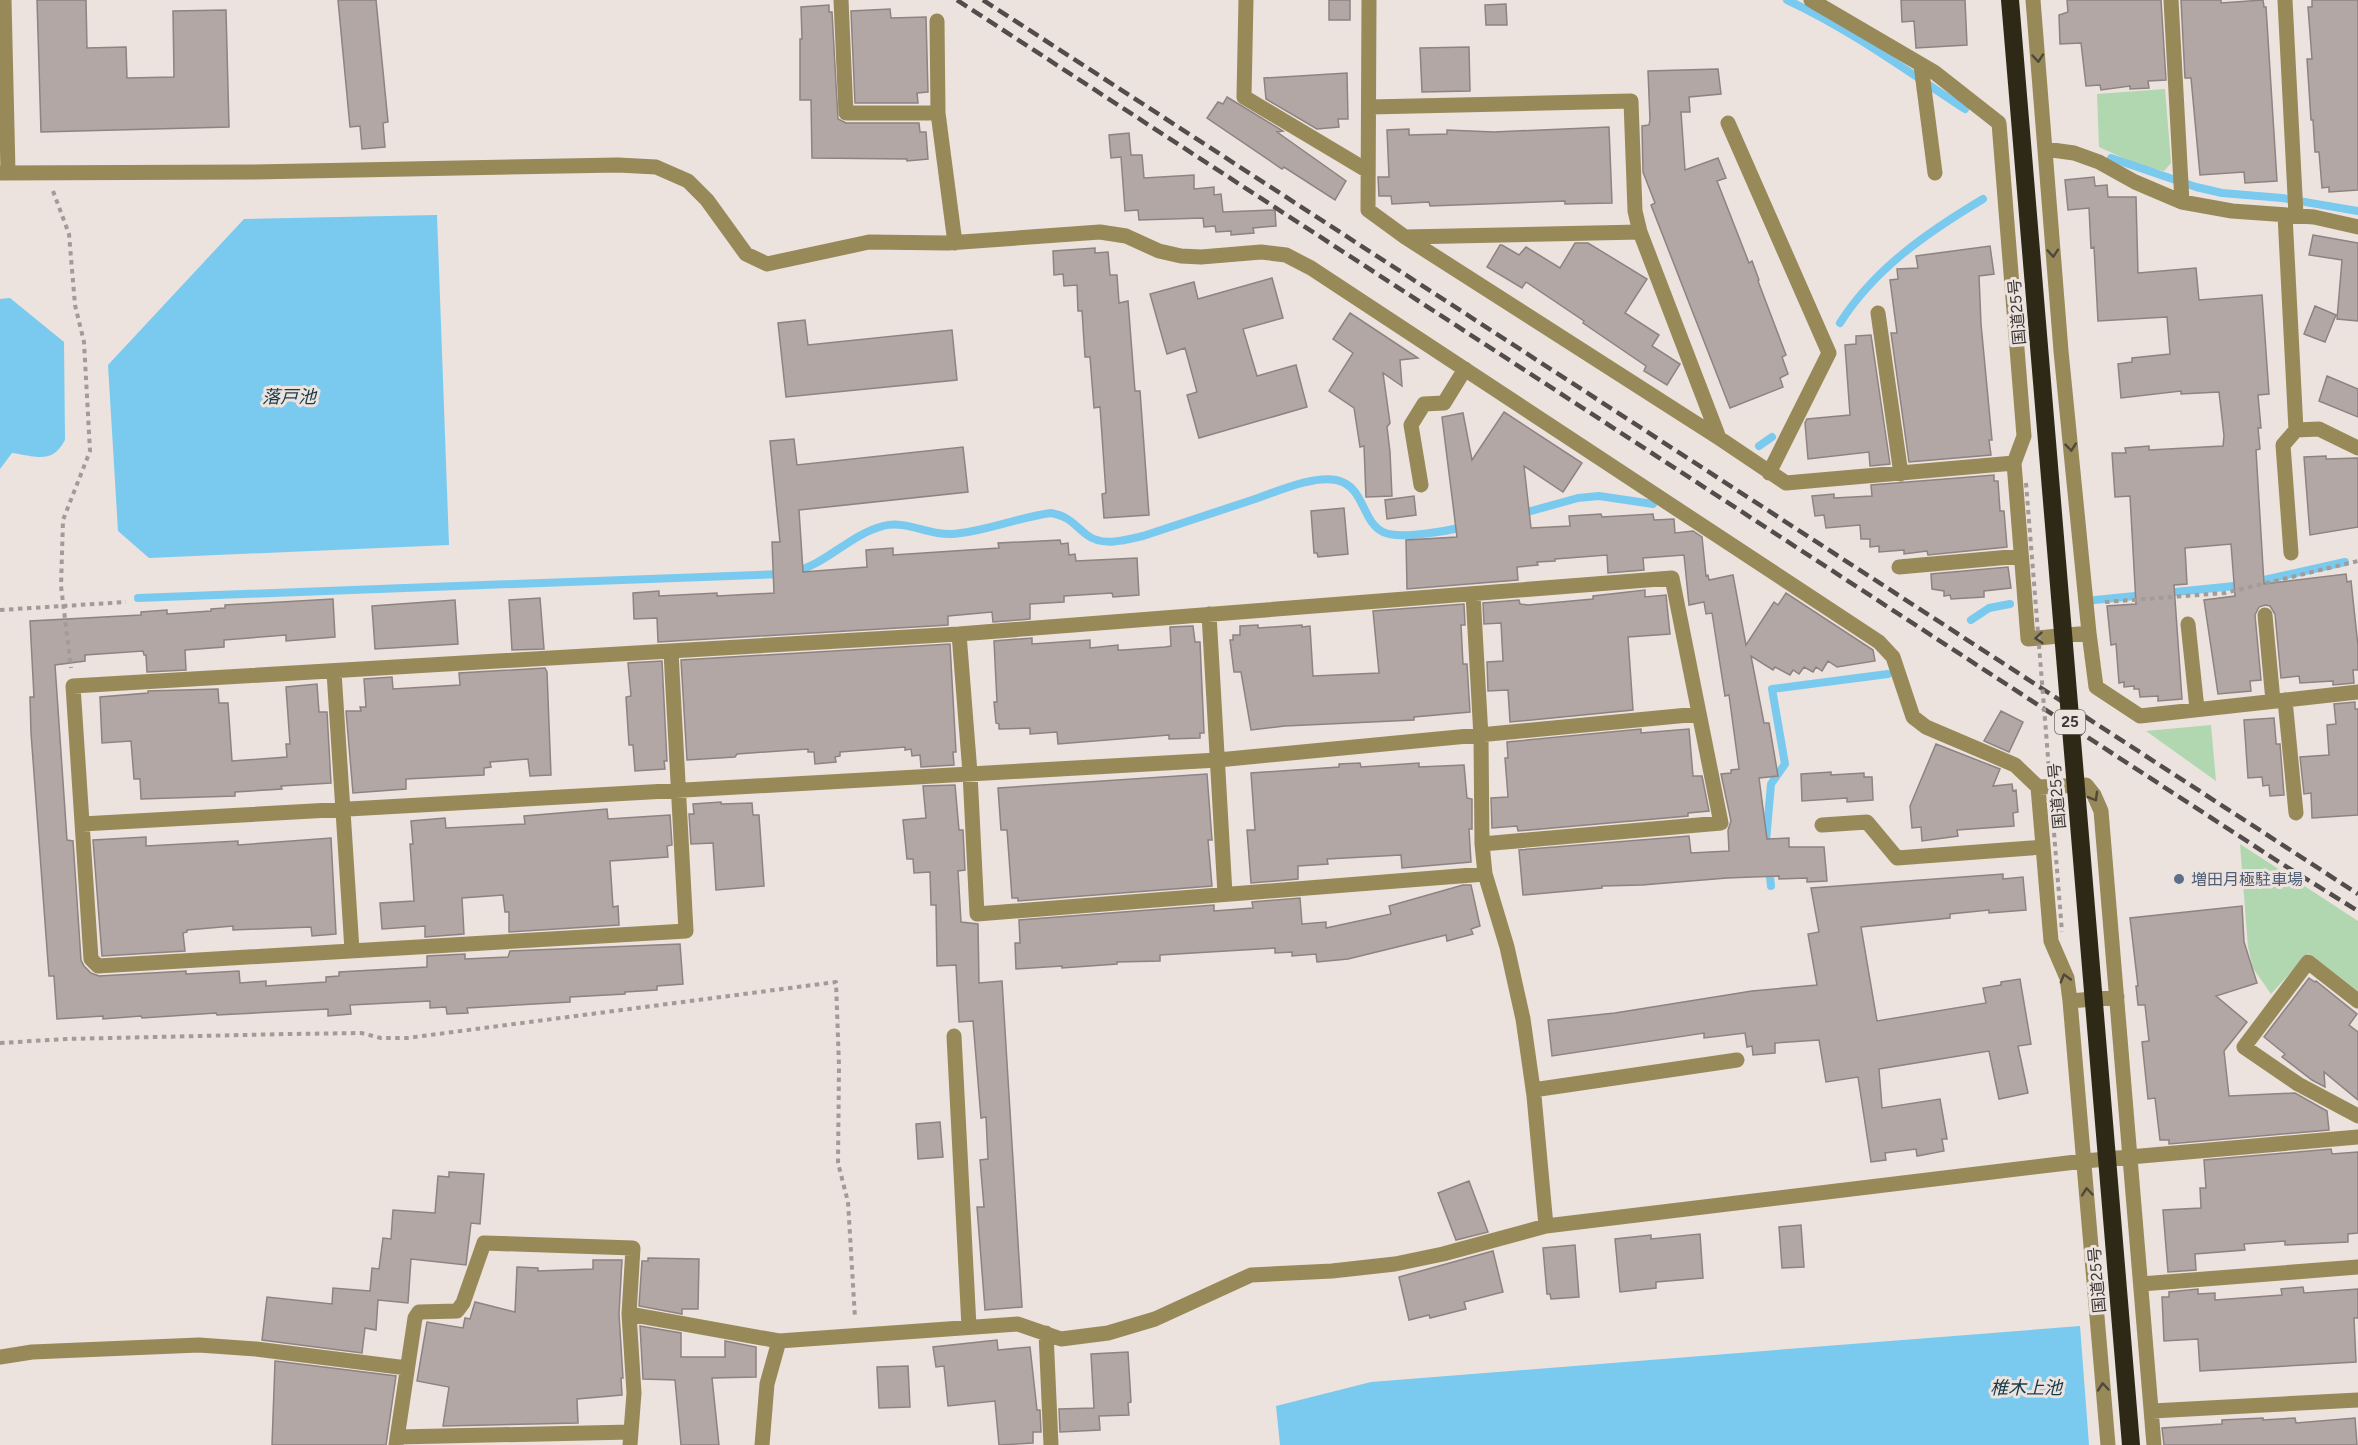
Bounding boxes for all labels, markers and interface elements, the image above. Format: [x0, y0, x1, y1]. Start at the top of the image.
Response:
one-way arrow [2031, 54, 2044, 63]
one-way arrow [2046, 248, 2059, 257]
street label: 国道25号 [2005, 278, 2029, 346]
water label: 落戸池 [262, 386, 318, 408]
one-way arrow [2064, 442, 2077, 451]
one-way arrow [2034, 631, 2044, 644]
road number: 25 [2055, 710, 2085, 734]
street label: 国道25号 [2045, 762, 2069, 830]
one-way arrow [2087, 791, 2098, 801]
place label: 増田月極駐車場 [2191, 870, 2303, 889]
marker: 増田月極駐車場 [2172, 872, 2186, 886]
one-way arrow [2060, 973, 2072, 984]
one-way arrow [2081, 1188, 2094, 1197]
street label: 国道25号 [2085, 1246, 2109, 1314]
water label: 椎木上池 [1990, 1377, 2064, 1399]
one-way arrow [2097, 1382, 2110, 1391]

